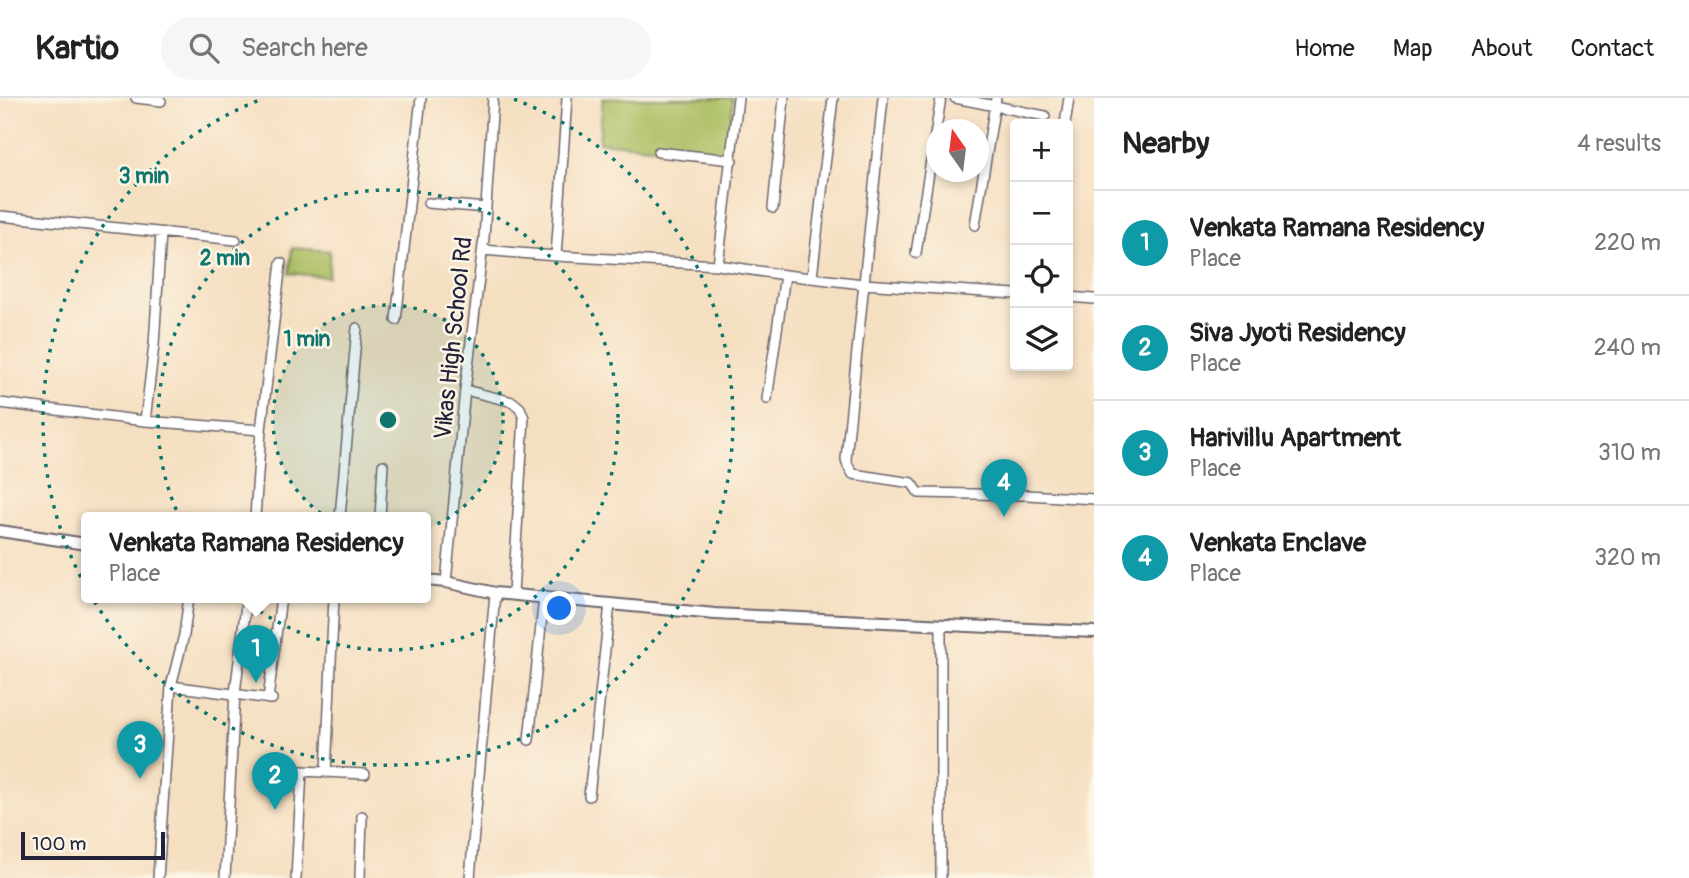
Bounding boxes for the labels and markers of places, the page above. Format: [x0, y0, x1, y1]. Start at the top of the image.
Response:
centre of rings [376, 408, 400, 432]
pin: 4 [981, 459, 1027, 517]
pin: 1 [233, 625, 279, 683]
pin: 3 [117, 721, 163, 779]
pin: 2 [252, 752, 298, 810]

